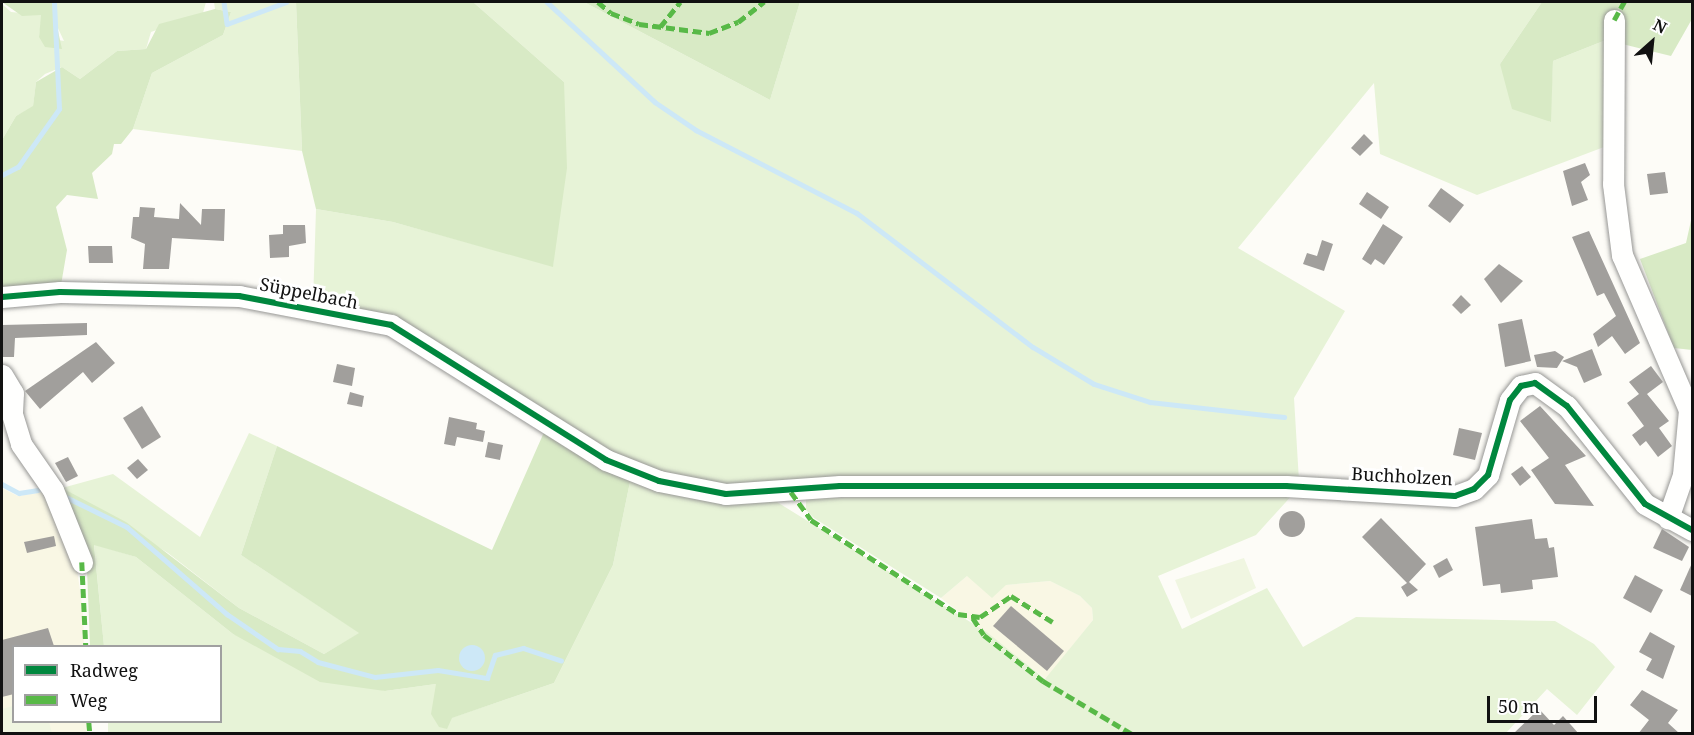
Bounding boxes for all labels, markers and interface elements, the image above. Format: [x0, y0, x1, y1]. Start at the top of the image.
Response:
north arrow [1622, 12, 1682, 72]
text: N [1650, 13, 1671, 39]
street label: Süppelbach [258, 273, 360, 313]
street label: Buchholzen [1351, 463, 1453, 489]
legend [12, 645, 222, 723]
text: Radweg [70, 658, 138, 682]
scale bar [1490, 684, 1600, 722]
text: Weg [70, 688, 107, 712]
text: 50 m [1498, 694, 1540, 718]

